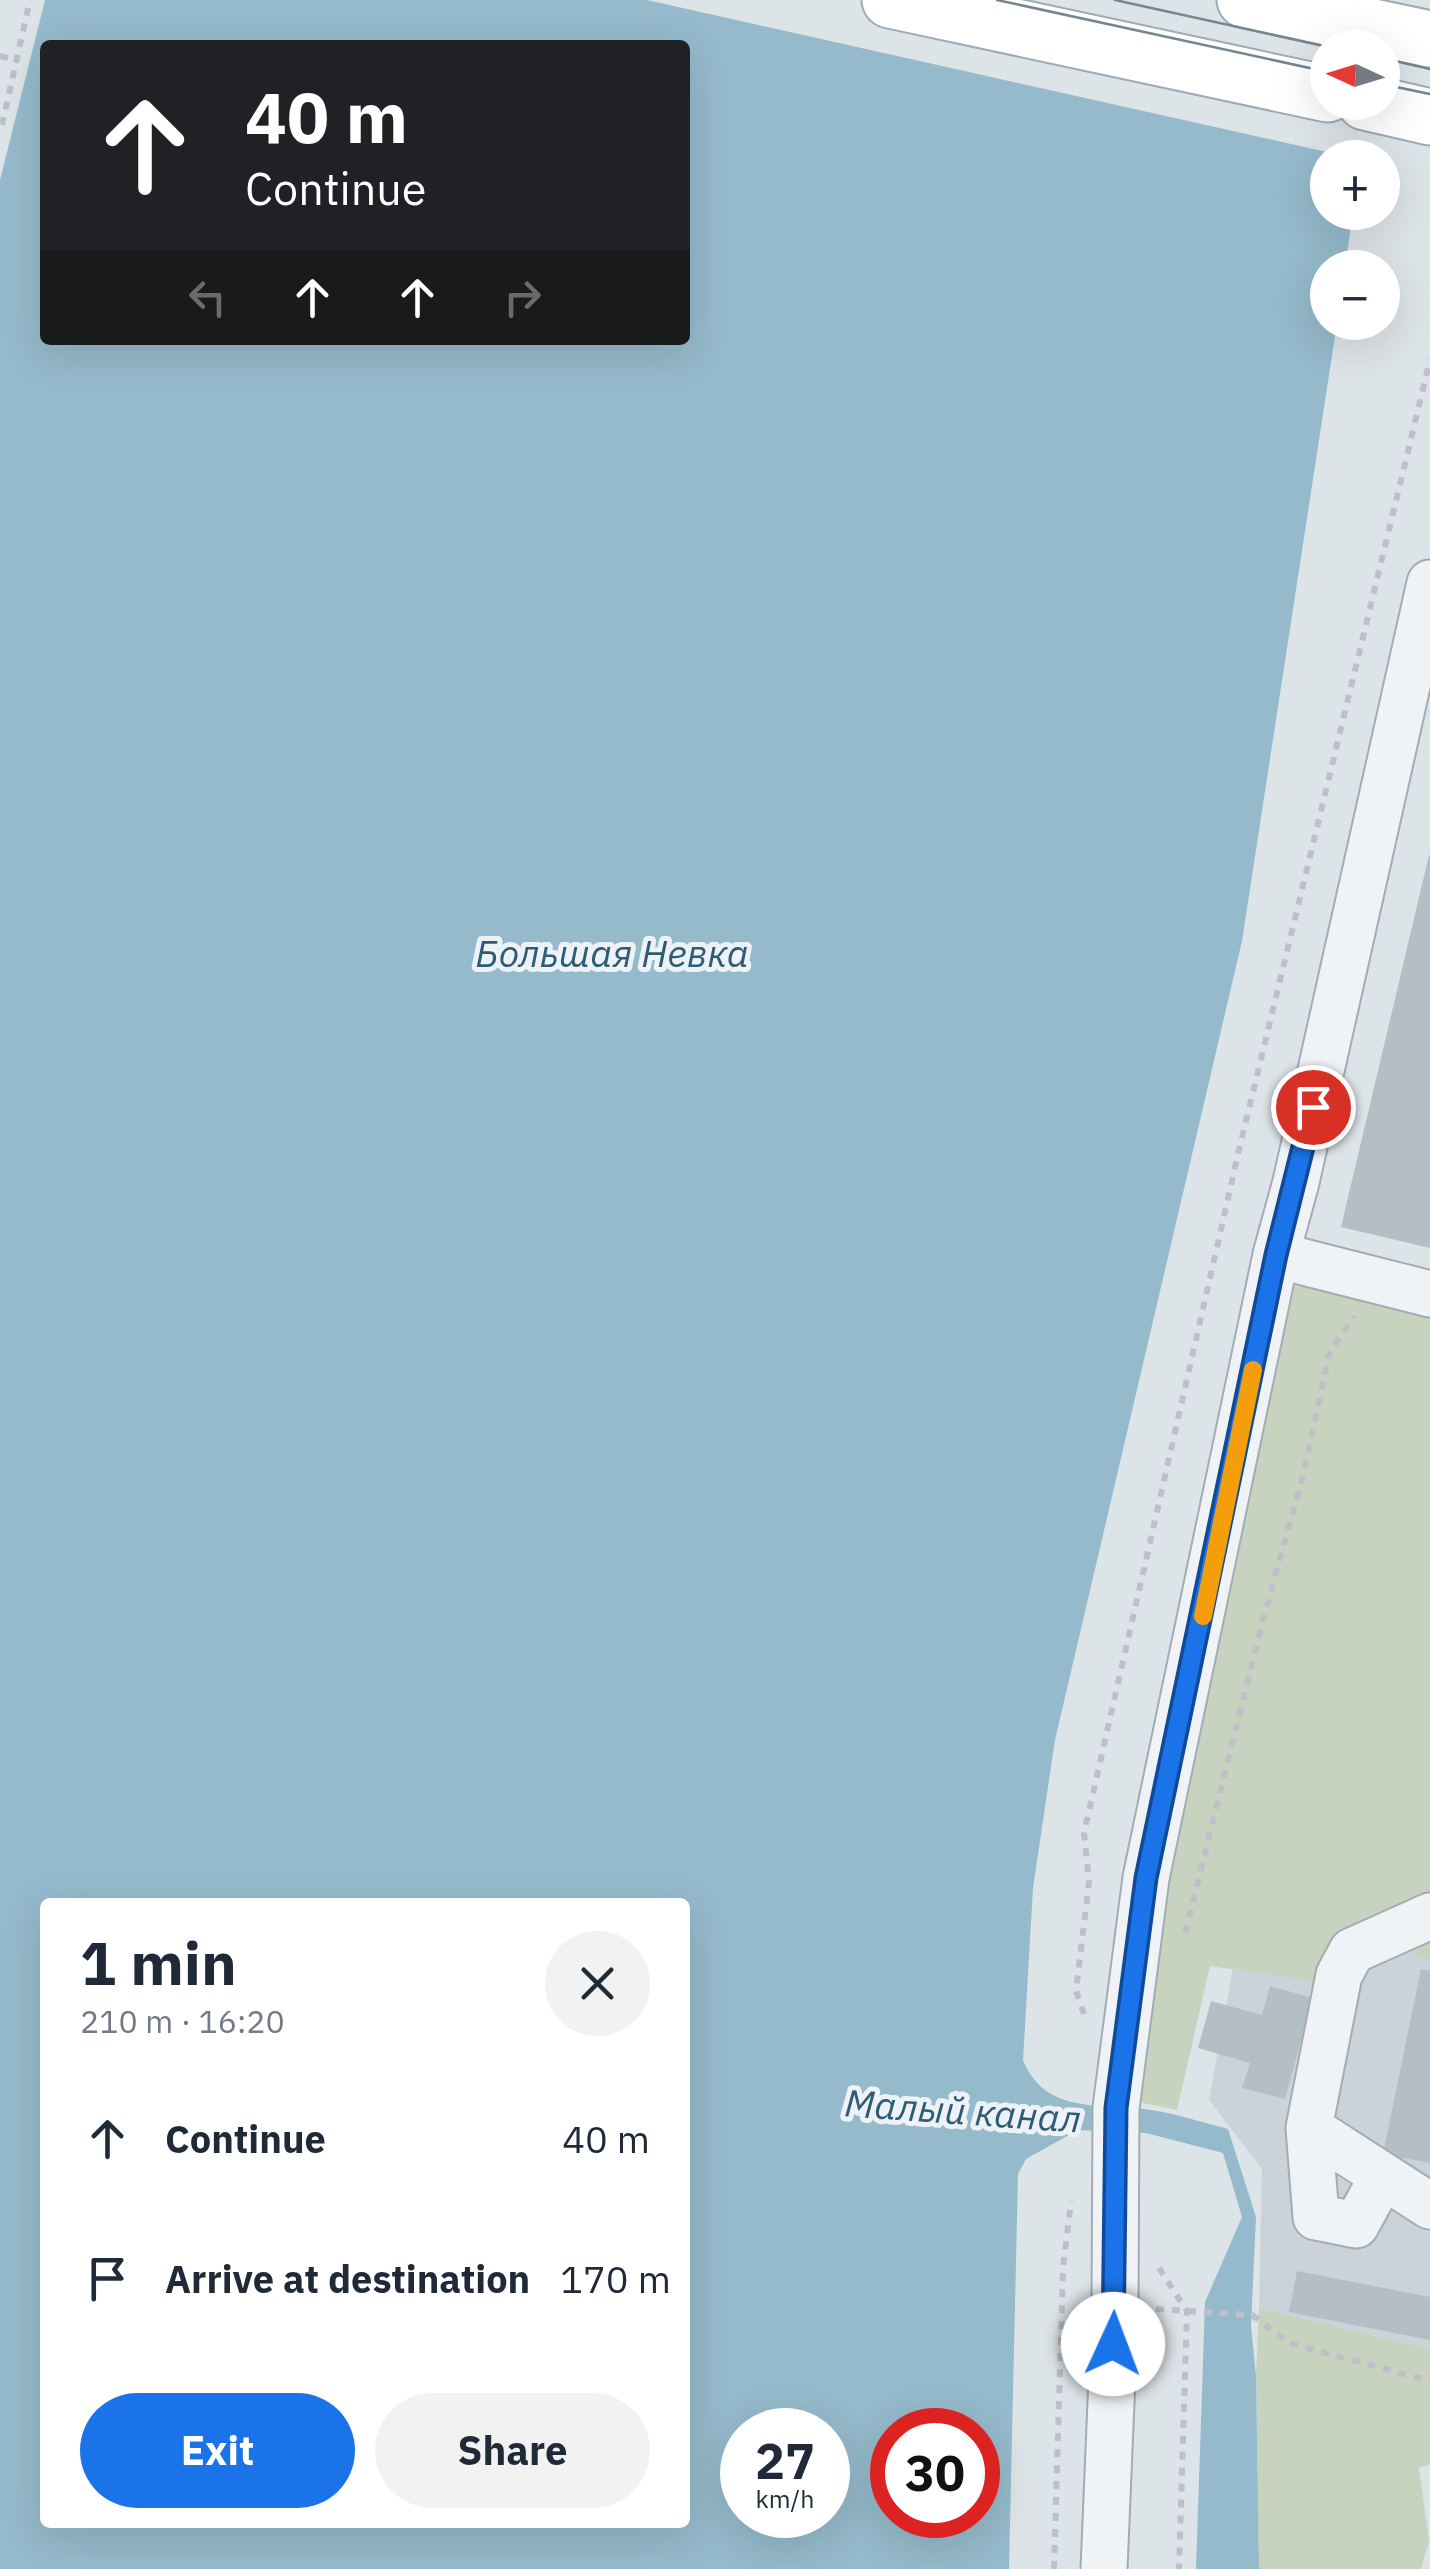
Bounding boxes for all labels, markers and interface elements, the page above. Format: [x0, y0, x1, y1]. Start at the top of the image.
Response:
north arrow [1310, 30, 1400, 120]
map controls [1310, 30, 1400, 340]
text: 40 m [245, 71, 408, 162]
icon: ahead [80, 80, 210, 210]
button: + [1310, 140, 1400, 230]
text: Continue [245, 159, 427, 217]
button: − [1310, 250, 1400, 340]
icon: left [180, 270, 235, 325]
icon: ahead [285, 270, 340, 325]
icon: ahead [390, 270, 445, 325]
icon: right [495, 270, 550, 325]
water label: Большая Невка [475, 928, 749, 977]
pin [1271, 1065, 1356, 1150]
icon: arrive [1286, 1080, 1341, 1135]
text: 1 min [80, 1923, 237, 2002]
button: close [545, 1931, 650, 2036]
text: 210 m · 16:20 [80, 2000, 285, 2042]
water label: Малый канал [843, 2077, 1083, 2143]
icon: ahead [80, 2111, 135, 2166]
text: Continue [165, 2114, 326, 2163]
text: 40 m [562, 2114, 650, 2163]
icon: arrive [80, 2251, 135, 2306]
text: Arrive at destination [165, 2254, 530, 2303]
text: 170 m [560, 2254, 671, 2303]
position arrow [1061, 2292, 1165, 2396]
button: Exit [80, 2393, 355, 2508]
button: Share [375, 2393, 650, 2508]
speed limit sign: 30 [870, 2408, 1000, 2538]
text: 27 [755, 2428, 815, 2493]
text: km/h [756, 2482, 814, 2515]

